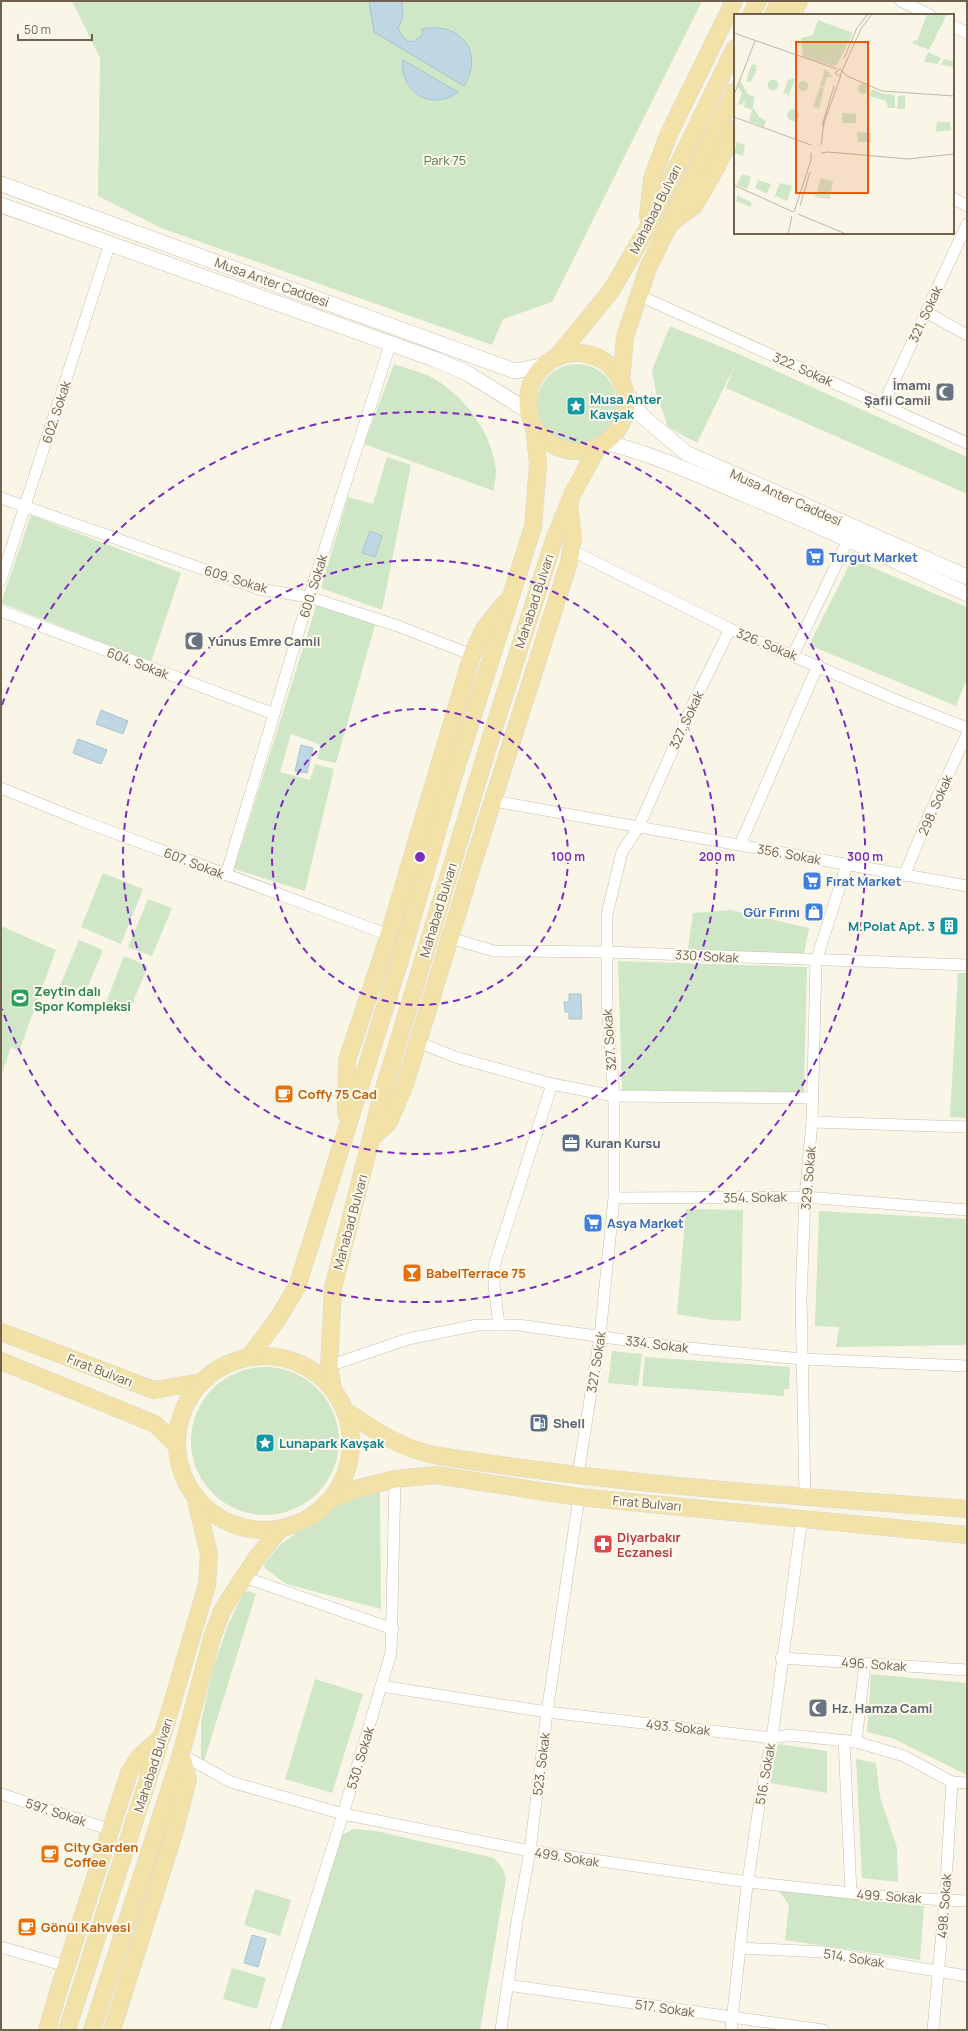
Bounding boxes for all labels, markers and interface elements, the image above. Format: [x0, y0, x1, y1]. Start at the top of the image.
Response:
inset map [734, 14, 954, 234]
scale bar [18, 16, 92, 42]
text: 50 m [24, 21, 51, 38]
park label: Park 75 [424, 151, 466, 169]
street label: Mahabad Bulvarı [625, 161, 685, 257]
street label: Musa Anter Caddesi [212, 253, 332, 311]
street label: 321. Sokak [904, 282, 946, 345]
street label: 322. Sokak [770, 348, 836, 390]
place label: İmamı Şafii Camii [864, 376, 931, 409]
street label: 602. Sokak [37, 378, 75, 446]
mosque icon: İmamı Şafii Camii [934, 381, 956, 403]
place label: Musa Anter Kavşak [590, 390, 662, 423]
place icon: Musa Anter Kavşak [565, 395, 587, 417]
street label: Musa Anter Caddesi [727, 464, 845, 530]
supermarket icon: Turgut Market [804, 546, 826, 568]
place label: Turgut Market [829, 548, 918, 566]
street label: 600. Sokak [295, 551, 331, 620]
street label: Mahabad Bulvarı [510, 552, 558, 650]
street label: 609. Sokak [202, 561, 270, 597]
street label: 326. Sokak [734, 624, 801, 665]
mosque icon: Yunus Emre Camii [183, 630, 205, 652]
place label: Yunus Emre Camii [208, 632, 320, 650]
street label: 604. Sokak [104, 643, 172, 683]
street label: 327. Sokak [665, 688, 707, 752]
street label: 298. Sokak [914, 771, 957, 838]
street label: 356. Sokak [756, 840, 823, 869]
street label: 607. Sokak [161, 843, 227, 883]
text: 100 m [551, 848, 585, 865]
text: 200 m [699, 848, 735, 865]
text: 300 m [847, 848, 883, 865]
centre of rings [413, 850, 427, 864]
street label: Mahabad Bulvarı [415, 860, 461, 960]
supermarket icon: Fırat Market [801, 870, 823, 892]
place label: Fırat Market [826, 872, 902, 890]
shop icon: Gür Fırını [803, 901, 825, 923]
place label: Gür Fırını [744, 903, 800, 921]
building icon: M.Polat Apt. 3 [938, 915, 960, 937]
place label: M.Polat Apt. 3 [848, 917, 935, 935]
street label: 330. Sokak [675, 945, 740, 967]
place label: Zeytin dalı Spor Kompleksi [34, 982, 131, 1015]
sports icon: Zeytin dalı Spor Kompleksi [9, 987, 31, 1009]
street label: 327. Sokak [598, 1008, 620, 1072]
cafe icon: Coffy 75 Cad [273, 1083, 295, 1105]
place label: Coffy 75 Cad [298, 1085, 377, 1103]
office icon: Kuran Kursu [560, 1132, 582, 1154]
place label: Kuran Kursu [585, 1134, 661, 1152]
street label: 329. Sokak [796, 1145, 820, 1211]
street label: Mahabad Bulvarı [329, 1172, 371, 1272]
street label: 354. Sokak [723, 1187, 788, 1207]
supermarket icon: Asya Market [582, 1212, 604, 1234]
place label: Asya Market [607, 1214, 684, 1232]
bar icon: BabelTerrace 75 [401, 1262, 423, 1284]
place label: BabelTerrace 75 [426, 1264, 526, 1282]
street label: 327. Sokak [582, 1329, 610, 1394]
street label: 334. Sokak [624, 1331, 690, 1357]
street label: Fırat Bulvarı [65, 1349, 135, 1391]
fuel station icon: Shell [528, 1412, 550, 1434]
place label: Shell [553, 1414, 585, 1432]
place icon: Lunapark Kavşak [254, 1432, 276, 1454]
place label: Lunapark Kavşak [279, 1434, 385, 1452]
street label: Fırat Bulvarı [612, 1491, 682, 1515]
place label: Diyarbakır Eczanesi [617, 1528, 681, 1561]
pharmacy icon: Diyarbakır Eczanesi [592, 1533, 614, 1555]
street label: 496. Sokak [841, 1653, 908, 1675]
mosque icon: Hz. Hamza Cami [807, 1697, 829, 1719]
place label: Hz. Hamza Cami [832, 1699, 932, 1717]
street label: 493. Sokak [645, 1715, 712, 1739]
street label: Mahabad Bulvarı [129, 1716, 177, 1814]
street label: 530. Sokak [342, 1724, 378, 1791]
street label: 523. Sokak [528, 1731, 554, 1797]
street label: 516. Sokak [751, 1741, 779, 1806]
street label: 597. Sokak [23, 1794, 89, 1830]
place label: City Garden Coffee [64, 1838, 138, 1871]
cafe icon: City Garden Coffee [39, 1843, 61, 1865]
street label: 499. Sokak [533, 1843, 601, 1871]
street label: 498. Sokak [933, 1872, 955, 1939]
street label: 499. Sokak [856, 1885, 923, 1907]
cafe icon: Gönül Kahvesi [16, 1916, 38, 1938]
place label: Gönül Kahvesi [41, 1918, 131, 1936]
street label: 514. Sokak [822, 1944, 886, 1972]
street label: 517. Sokak [634, 1995, 696, 2021]

